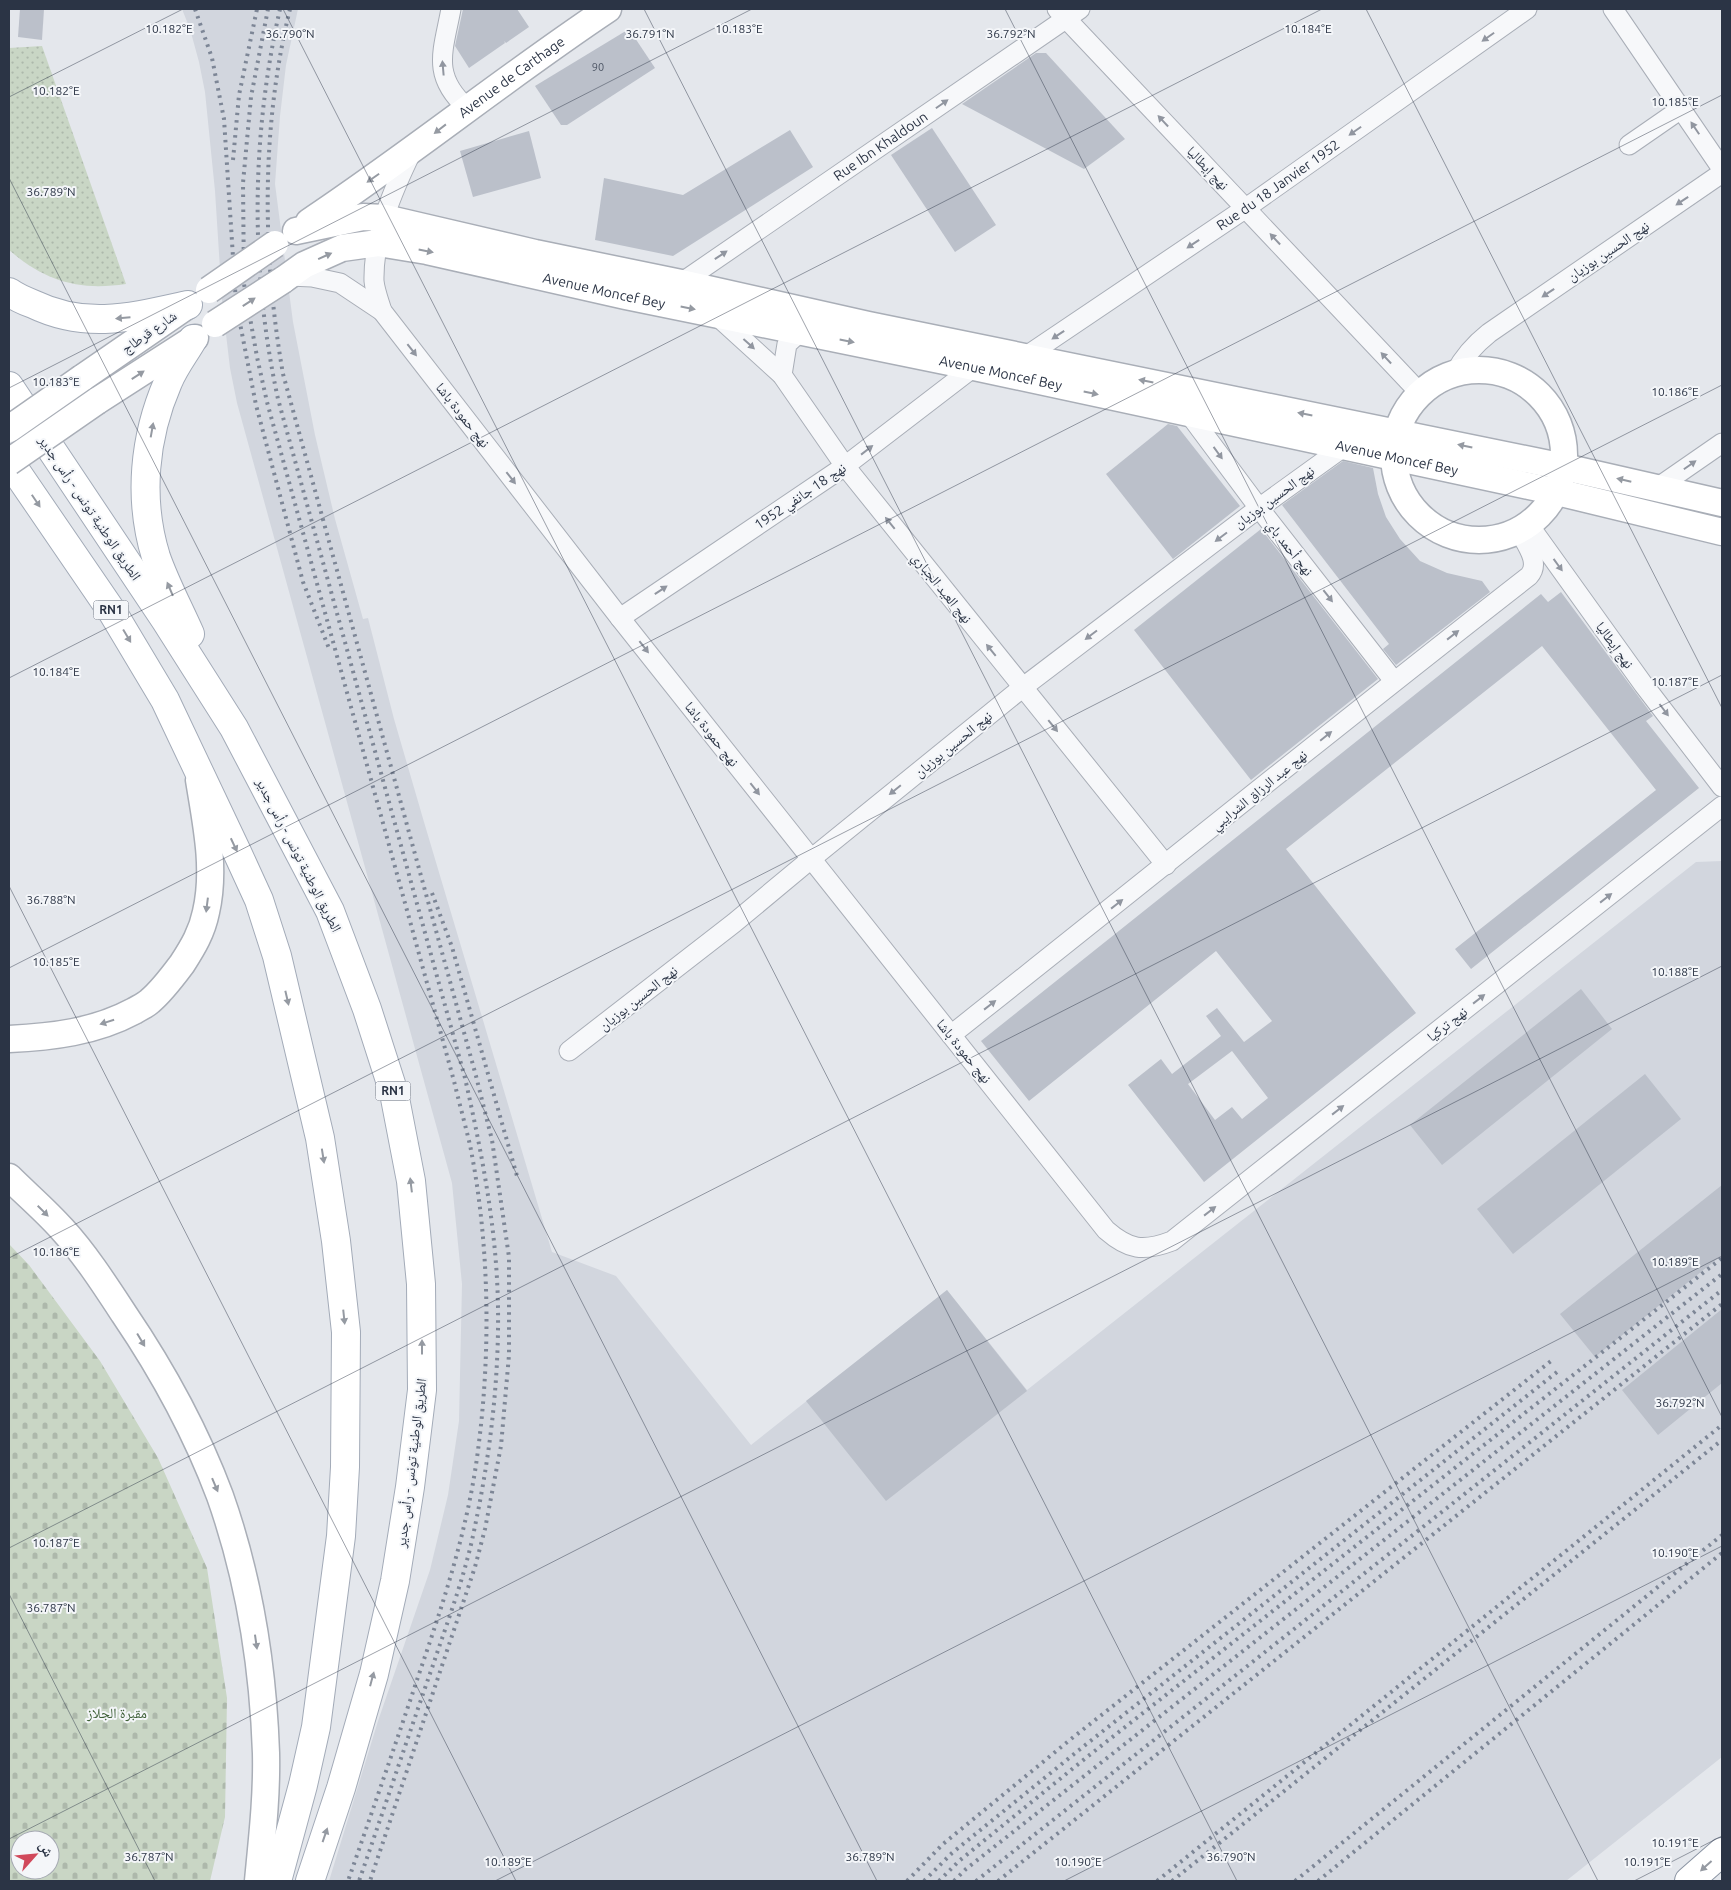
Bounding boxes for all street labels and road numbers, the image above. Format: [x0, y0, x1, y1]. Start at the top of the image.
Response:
street label: Avenue de Carthage [455, 33, 568, 121]
street label: Rue Ibn Khaldoun [830, 108, 931, 184]
street label: Rue du 18 Janvier 1952 [1214, 136, 1343, 233]
street label: نهج إيطاليا [1182, 143, 1232, 195]
street label: نهج الحسين بوزيان [1564, 218, 1653, 286]
street label: Avenue Moncef Bey [541, 269, 667, 312]
street label: شارع قرطاج [119, 307, 181, 358]
street label: Avenue Moncef Bey [938, 352, 1064, 394]
street label: نهج حمودة باشا [431, 379, 493, 452]
street label: الطريق الوطنية تونس - رأس جدير [33, 432, 144, 584]
street label: Avenue Moncef Bey [1334, 437, 1460, 479]
street label: نهج 18 جانفي 1952 [751, 459, 851, 535]
street label: نهج الحسين بوزيان [1231, 462, 1319, 533]
street label: نهج أحمد باي [1261, 517, 1317, 581]
street label: نهج العيد الجباري [906, 550, 975, 629]
road number: RN1 [94, 600, 128, 620]
street label: نهج إيطاليا [1591, 619, 1637, 673]
street label: نهج حمودة باشا [680, 698, 742, 771]
street label: نهج الحسين بوزيان [911, 708, 996, 782]
street label: نهج عبد الرزاق الشرايبي [1208, 746, 1313, 836]
street label: الطريق الوطنية تونس - رأس جدير [251, 774, 345, 936]
street label: نهج الحسين بوزيان [595, 962, 682, 1035]
street label: نهج تركيا [1424, 1003, 1472, 1046]
street label: نهج حمودة باشا [932, 1016, 995, 1088]
road number: RN1 [376, 1082, 410, 1100]
street label: الطريق الوطنية تونس - رأس جدير [393, 1377, 431, 1550]

